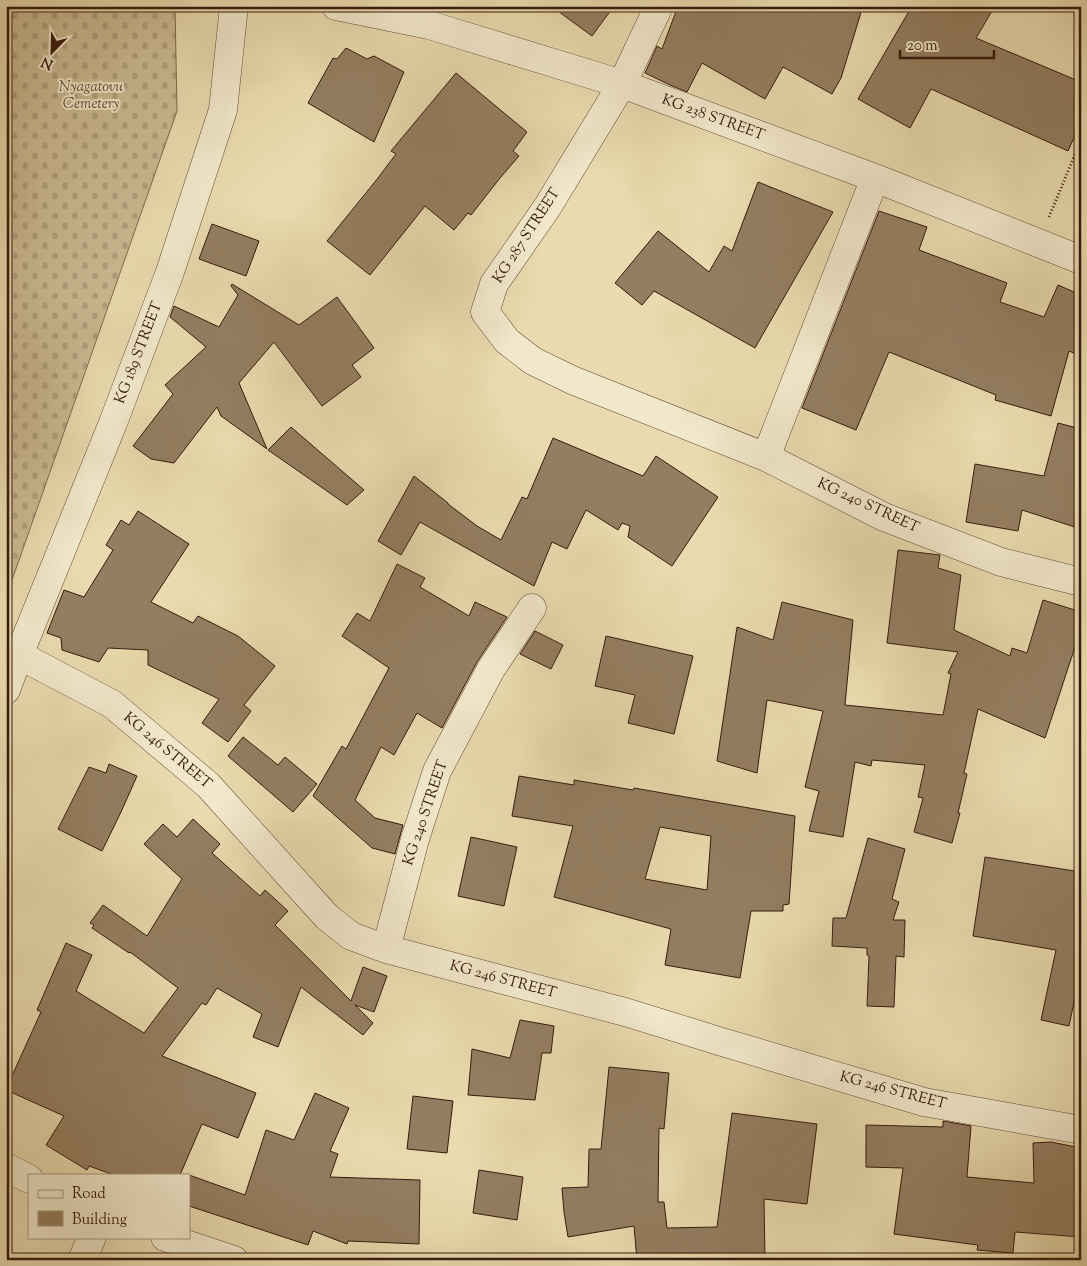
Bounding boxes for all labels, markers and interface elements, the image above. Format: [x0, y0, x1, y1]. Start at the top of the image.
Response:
north arrow [28, 28, 78, 78]
scale bar [900, 28, 993, 60]
text: 20 m [907, 36, 938, 57]
text: N [39, 51, 57, 74]
park label: Nyagatovu Cemetery [59, 77, 123, 115]
street label: KG 238 STREET [658, 90, 768, 147]
street label: KG 287 STREET [488, 184, 566, 288]
street label: KG 189 STREET [110, 299, 168, 407]
street label: KG 240 STREET [814, 473, 923, 539]
street label: KG 246 STREET [118, 708, 216, 795]
street label: KG 240 STREET [398, 757, 454, 869]
street label: KG 246 STREET [447, 956, 559, 1004]
street label: KG 246 STREET [837, 1067, 949, 1115]
legend [28, 1174, 190, 1238]
text: Road [72, 1184, 106, 1205]
text: Building [72, 1210, 127, 1231]

